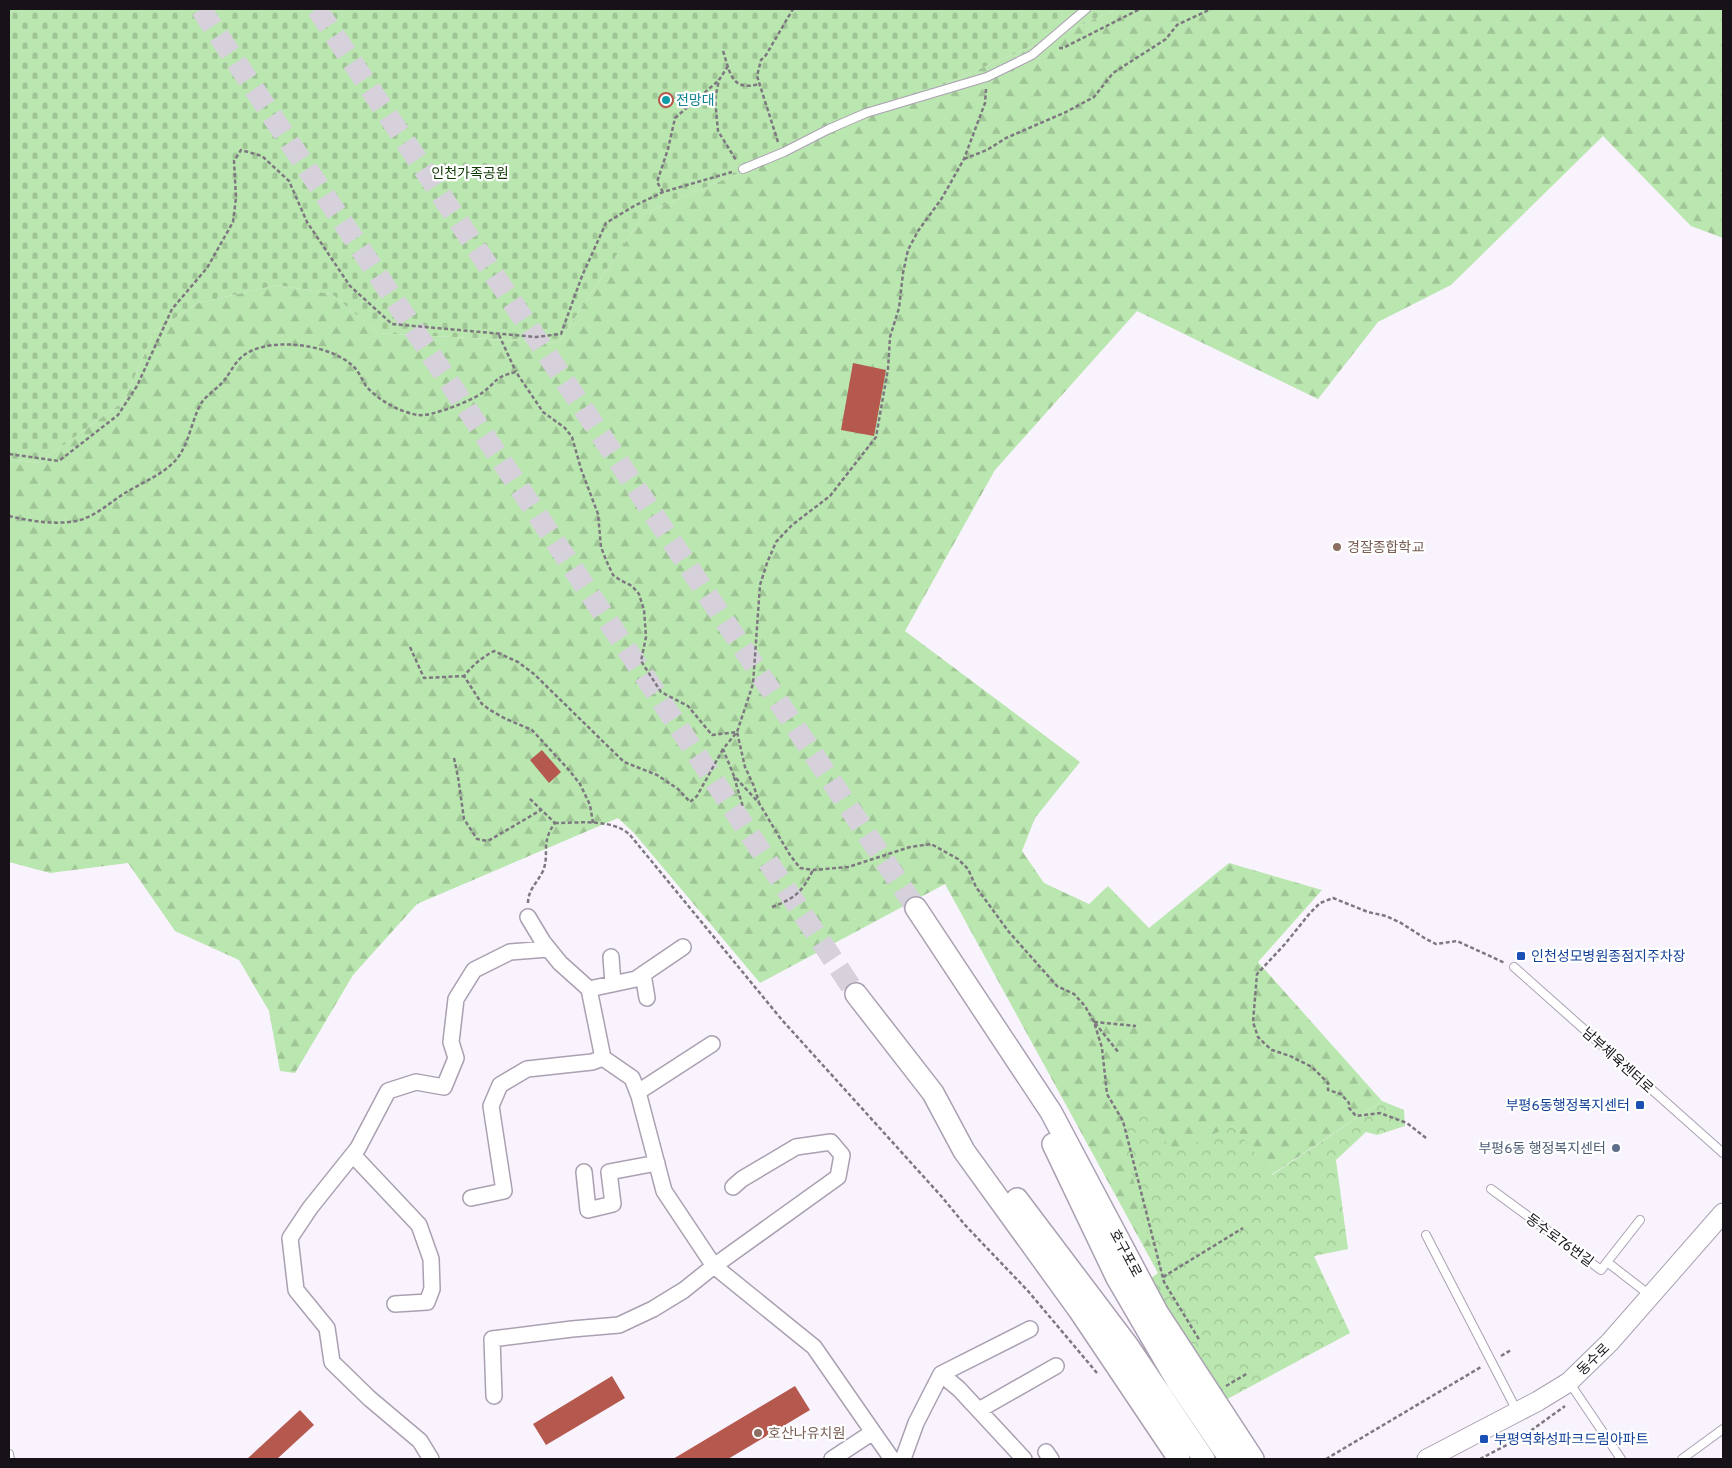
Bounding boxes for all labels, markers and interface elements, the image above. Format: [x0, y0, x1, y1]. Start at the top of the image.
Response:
place label: 전망대 [676, 93, 715, 110]
marker: 전망대 [660, 94, 672, 106]
park label: 인천가족공원 [431, 165, 509, 183]
place label: 경잘종합학교 [1347, 539, 1424, 557]
marker: 경잘종합학교 [1331, 541, 1343, 553]
place label: 인천성모병원종점지주차장 [1531, 948, 1686, 966]
marker: 인천성모병원종점지주차장 [1515, 950, 1527, 962]
street label: 남부체육센터로 [1578, 1025, 1656, 1098]
place label: 부평6동행정복지센터 [1506, 1098, 1630, 1115]
marker: 부평6동행정복지센터 [1634, 1099, 1646, 1111]
place label: 부평6동 행정복지센터 [1478, 1141, 1606, 1158]
marker: 부평6동 행정복지센터 [1610, 1142, 1622, 1154]
street label: 동수로76번길 [1522, 1211, 1596, 1271]
street label: 호구포로 [1105, 1227, 1144, 1281]
street label: 동수로 [1574, 1340, 1614, 1380]
place label: 호산나유치원 [768, 1426, 845, 1443]
marker: 호산나유치원 [752, 1427, 764, 1439]
place label: 부평역화성파크드림아파트 [1494, 1432, 1649, 1449]
marker: 부평역화성파크드림아파트 [1478, 1433, 1490, 1445]

